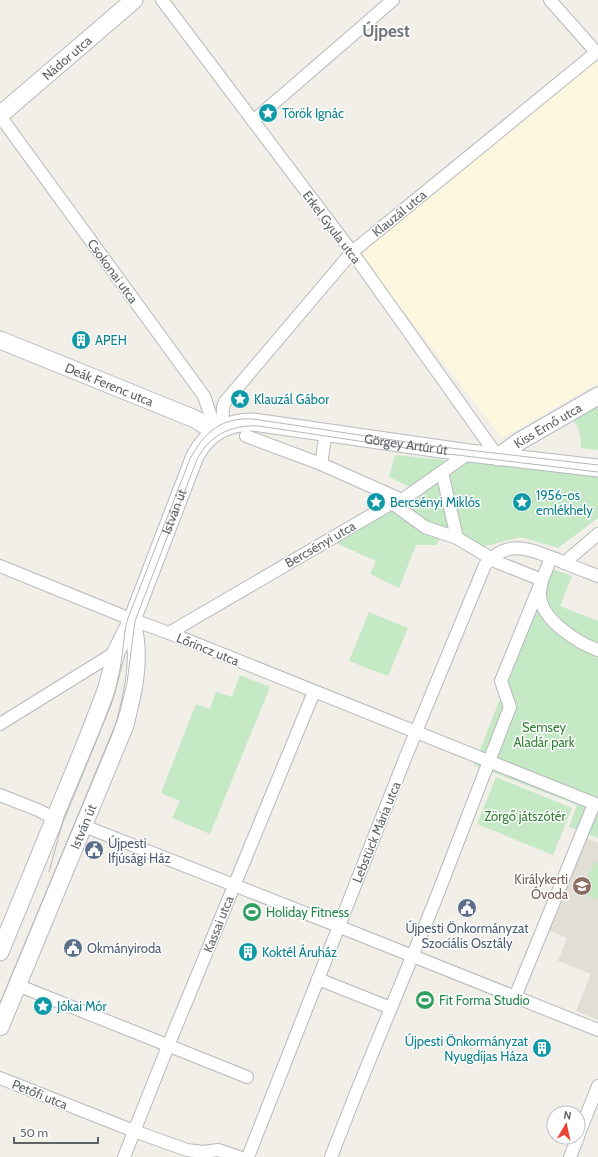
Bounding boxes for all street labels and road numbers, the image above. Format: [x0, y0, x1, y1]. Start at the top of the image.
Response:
street label: Nádor utca [39, 32, 95, 83]
street label: Klauzál utca [369, 186, 430, 240]
street label: Erkel Gyula utca [299, 188, 365, 267]
street label: Csokonai utca [84, 236, 142, 307]
street label: Deák Ferenc utca [63, 359, 157, 410]
street label: Kiss Ernő utca [510, 399, 585, 451]
street label: Görgey Artúr út [363, 430, 449, 458]
street label: István út [158, 486, 190, 536]
street label: Bercsényi utca [282, 517, 359, 571]
street label: Lőrincz utca [174, 629, 242, 669]
street label: Lebstück Mária utca [348, 778, 404, 885]
street label: István út [67, 801, 100, 851]
street label: Kassai utca [199, 893, 237, 955]
street label: Petőfi utca [10, 1076, 71, 1113]

